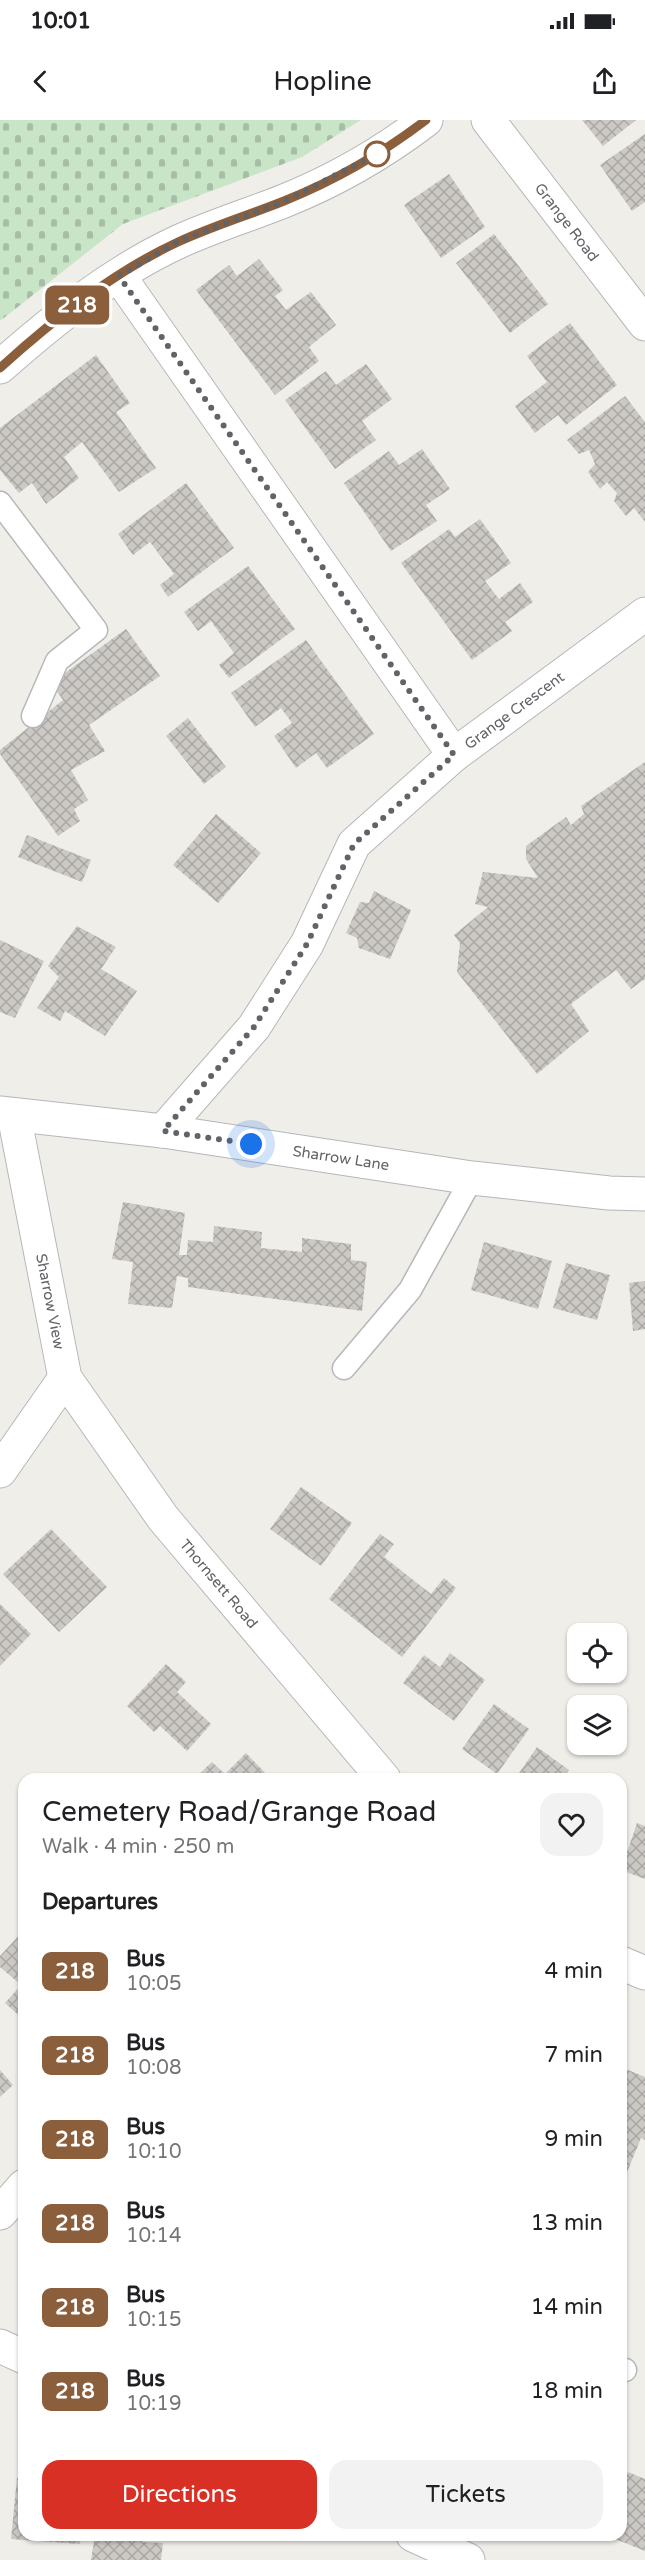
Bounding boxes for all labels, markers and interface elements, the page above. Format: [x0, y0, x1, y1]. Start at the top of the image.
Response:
text: 10:01 [30, 8, 91, 34]
icon: back [24, 65, 57, 98]
text: Hopline [273, 65, 372, 98]
icon: share [588, 65, 621, 98]
unlabelled marker [364, 141, 390, 167]
street label: Grange Road [531, 179, 603, 265]
line badge: 218 [42, 286, 112, 324]
text: 218 [57, 293, 97, 318]
street label: Grange Crescent [461, 668, 568, 753]
your location [236, 1129, 266, 1159]
street label: Sharrow Lane [291, 1142, 391, 1174]
street label: Sharrow View [32, 1252, 68, 1351]
street label: Thornsett Road [176, 1536, 261, 1632]
map controls [567, 1623, 627, 1755]
button: locate [567, 1623, 627, 1683]
button: layers [567, 1695, 627, 1755]
button: heart [540, 1793, 603, 1856]
text: Cemetery Road/Grange Road [42, 1795, 436, 1829]
text: Walk · 4 min · 250 m [42, 1835, 234, 1859]
text: Departures [42, 1889, 158, 1915]
text: Bus [126, 1946, 165, 1972]
text: 4 min [544, 1958, 603, 1984]
text: 218 [55, 1959, 95, 1984]
text: 10:05 [126, 1972, 181, 1996]
text: Bus [126, 2030, 165, 2056]
text: 7 min [544, 2042, 603, 2068]
text: 218 [55, 2043, 95, 2068]
text: 10:08 [126, 2056, 181, 2080]
text: Bus [126, 2114, 165, 2140]
text: 9 min [544, 2126, 603, 2152]
text: 218 [55, 2127, 95, 2152]
text: 10:10 [126, 2140, 181, 2164]
text: Bus [126, 2198, 165, 2224]
text: 13 min [531, 2210, 603, 2236]
text: 218 [55, 2211, 95, 2236]
text: 10:14 [126, 2224, 181, 2248]
text: Bus [126, 2282, 165, 2308]
text: 14 min [531, 2294, 603, 2320]
text: 218 [55, 2295, 95, 2320]
text: 10:15 [126, 2308, 181, 2332]
text: Bus [126, 2366, 165, 2392]
text: 18 min [531, 2378, 603, 2404]
text: 218 [55, 2379, 95, 2404]
text: 10:19 [126, 2392, 181, 2416]
button: Directions [42, 2460, 317, 2529]
button: Tickets [329, 2460, 603, 2529]

